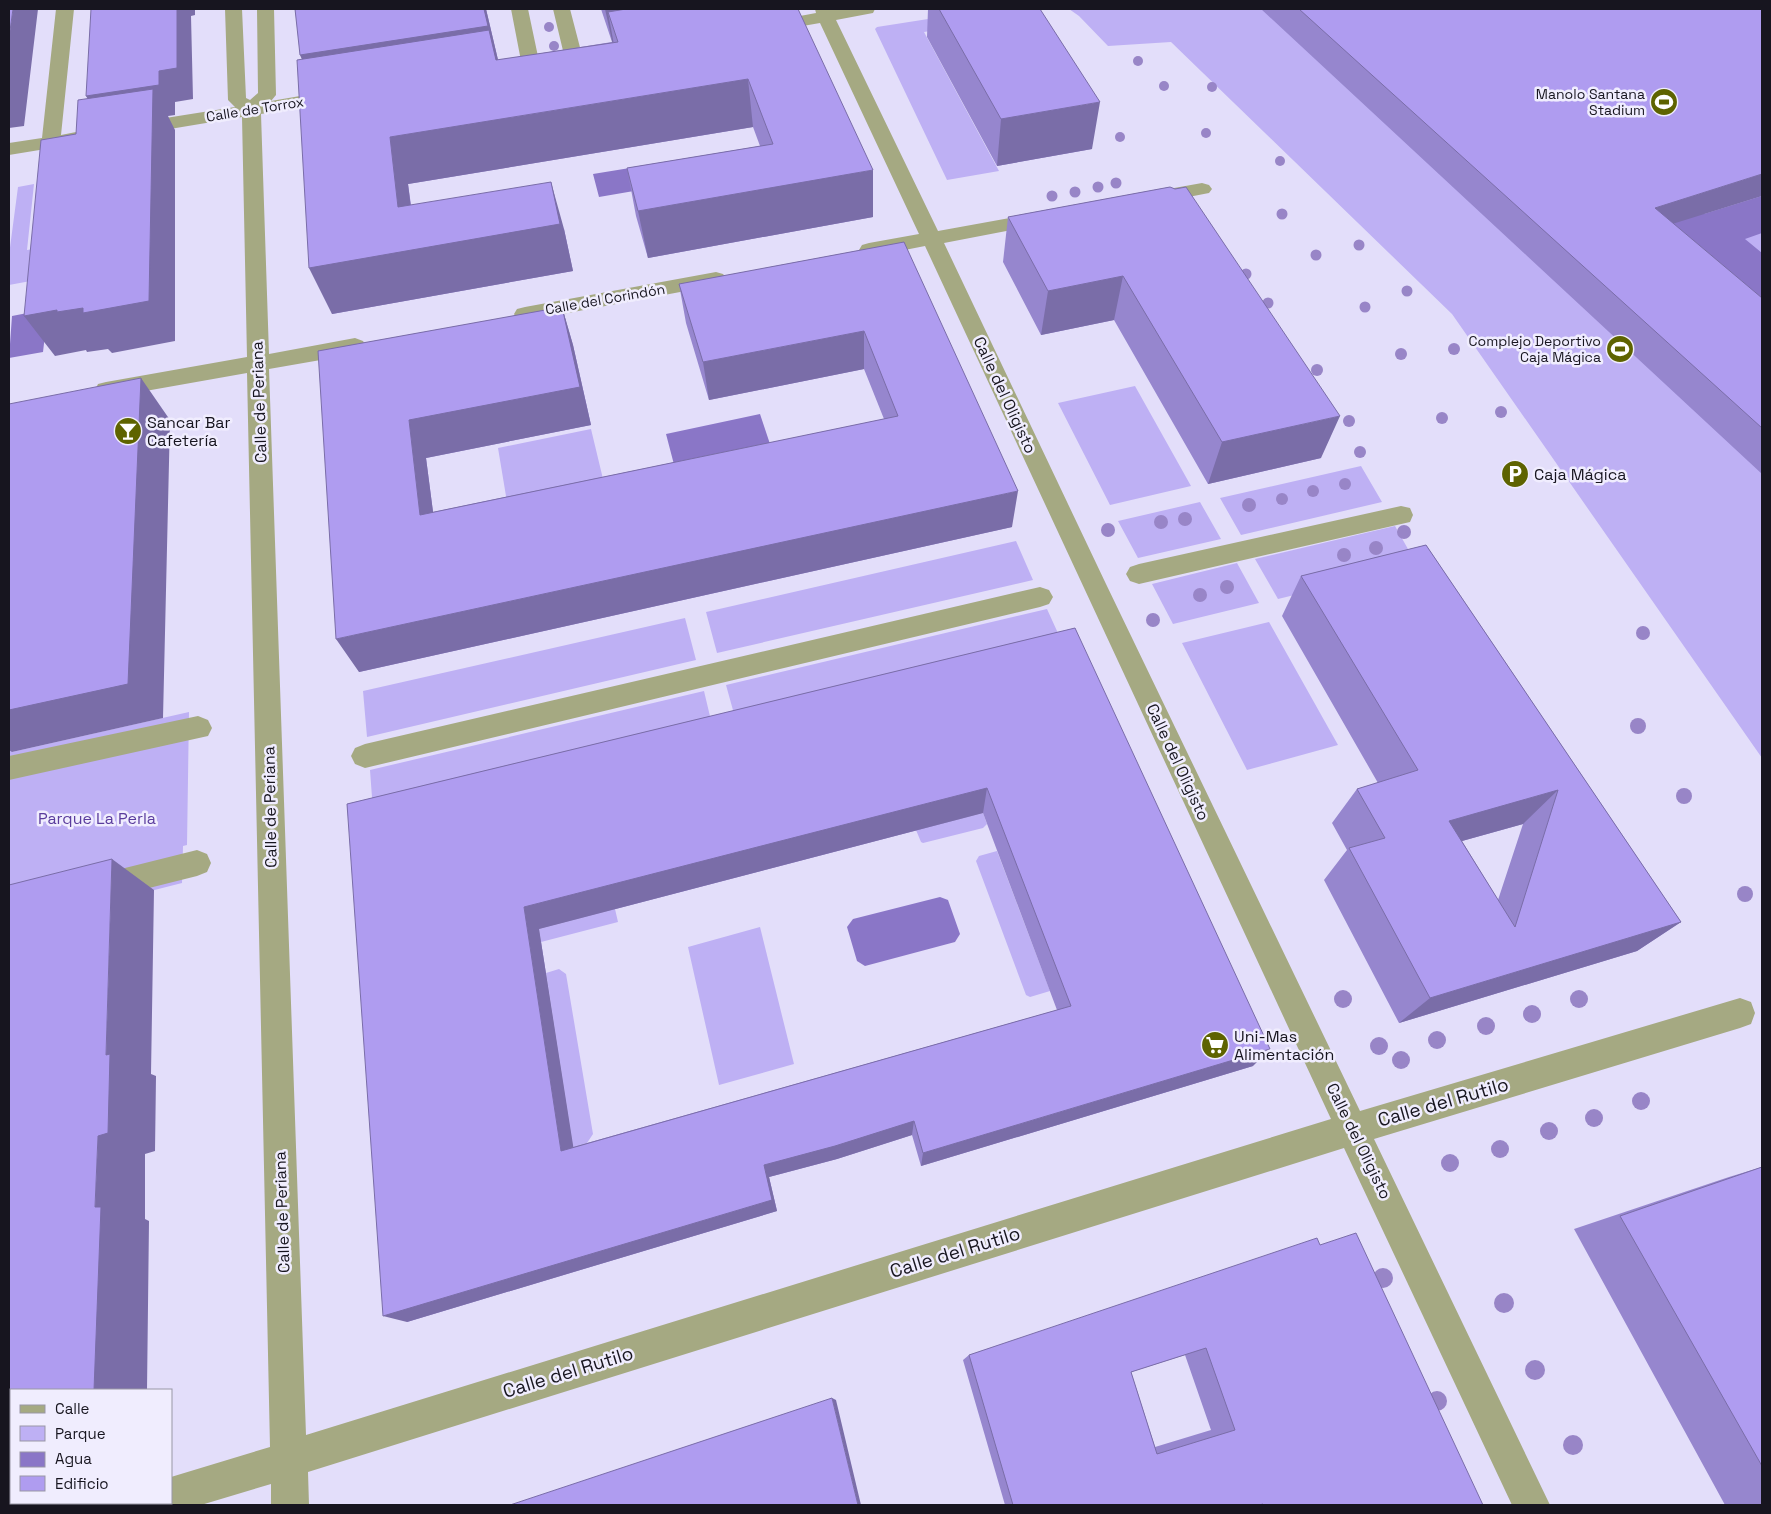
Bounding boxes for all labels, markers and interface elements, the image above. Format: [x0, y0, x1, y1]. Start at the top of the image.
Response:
place label: Manolo Santana Stadium [1536, 85, 1645, 119]
sports icon: Manolo Santana Stadium [1649, 87, 1679, 117]
street label: Calle de Torrox [205, 92, 305, 126]
street label: Calle del Corindón [544, 280, 666, 318]
place label: Complejo Deportivo Caja Mágica [1469, 332, 1601, 366]
street label: Calle del Oligisto [969, 333, 1041, 457]
sports icon: Complejo Deportivo Caja Mágica [1605, 334, 1635, 364]
street label: Calle de Periana [246, 341, 272, 463]
place label: Sancar Bar Cafetería [147, 412, 231, 451]
bar icon: Sancar Bar Cafetería [113, 416, 143, 446]
parking icon: Caja Mágica [1500, 459, 1530, 489]
place label: Caja Mágica [1534, 464, 1627, 485]
street label: Calle del Oligisto [1142, 700, 1214, 824]
street label: Calle de Periana [258, 746, 282, 868]
park label: Parque La Perla [38, 808, 156, 829]
place label: Uni-Mas Alimentación [1234, 1026, 1334, 1065]
supermarket icon: Uni-Mas Alimentación [1200, 1030, 1230, 1060]
street label: Calle del Rutilo [1375, 1071, 1511, 1133]
street label: Calle del Oligisto [1322, 1079, 1396, 1203]
street label: Calle de Periana [269, 1151, 295, 1273]
street label: Calle del Rutilo [887, 1220, 1023, 1284]
street label: Calle del Rutilo [500, 1340, 636, 1404]
legend [10, 1389, 172, 1504]
text: Calle [55, 1399, 90, 1418]
text: Parque [55, 1424, 106, 1443]
text: Agua [55, 1449, 92, 1468]
text: Edificio [55, 1474, 109, 1493]

